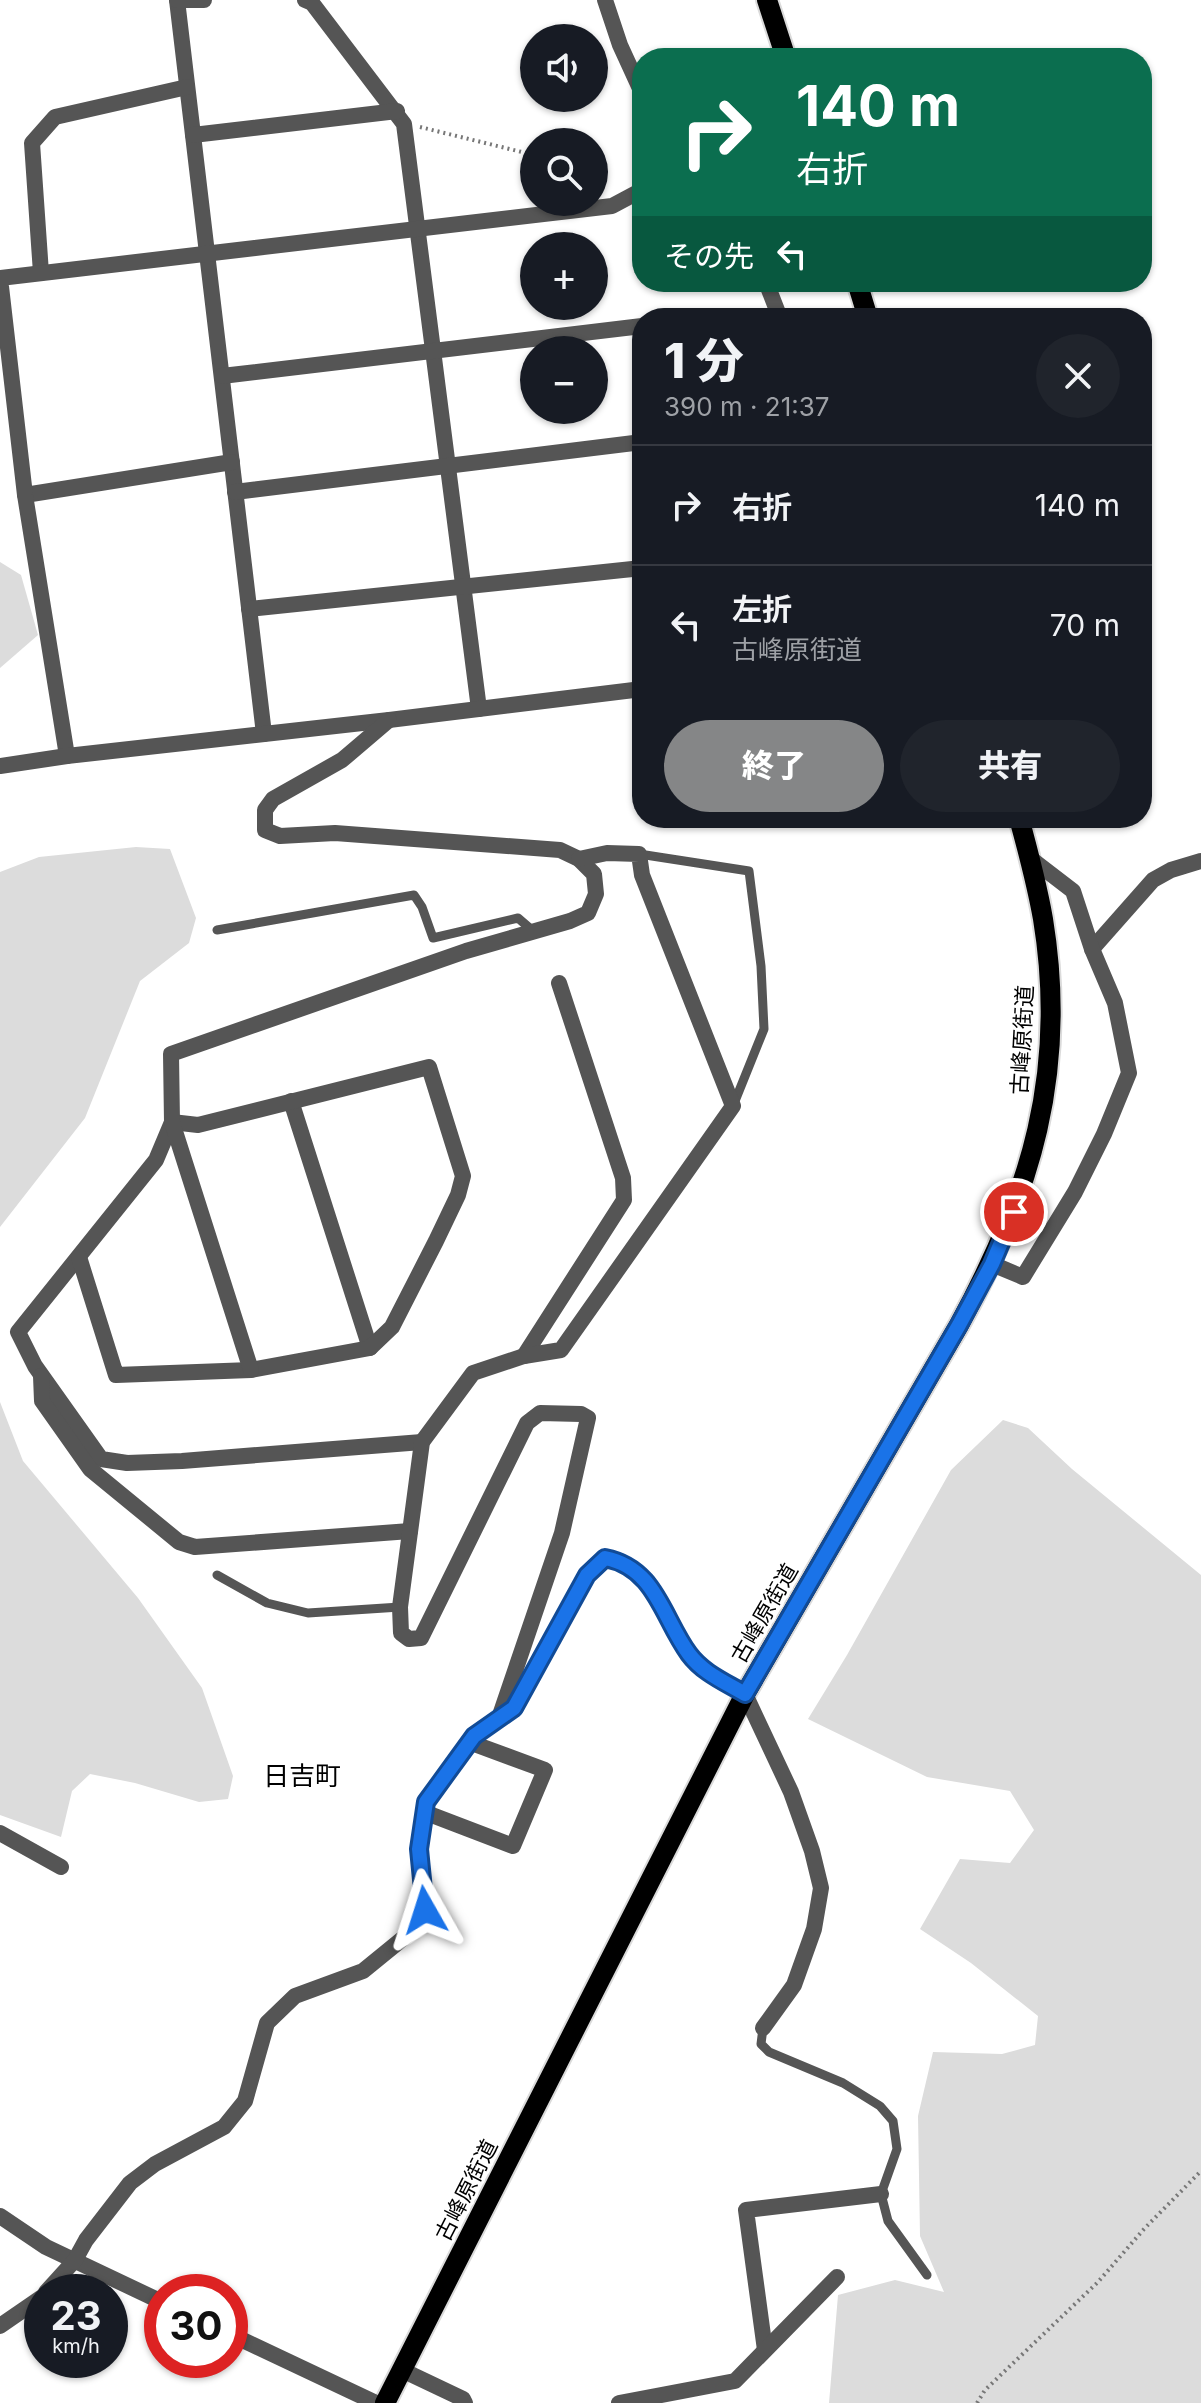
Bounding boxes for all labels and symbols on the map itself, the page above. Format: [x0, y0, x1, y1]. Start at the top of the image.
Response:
street label: 古峰原街道 [1006, 984, 1038, 1096]
pin [980, 1178, 1048, 1246]
street label: 古峰原街道 [725, 1559, 803, 1667]
district label: 日吉町 [263, 1760, 341, 1791]
position arrow [383, 1868, 467, 1952]
street label: 古峰原街道 [429, 2135, 503, 2245]
speed limit sign: 30 [144, 2274, 248, 2378]

